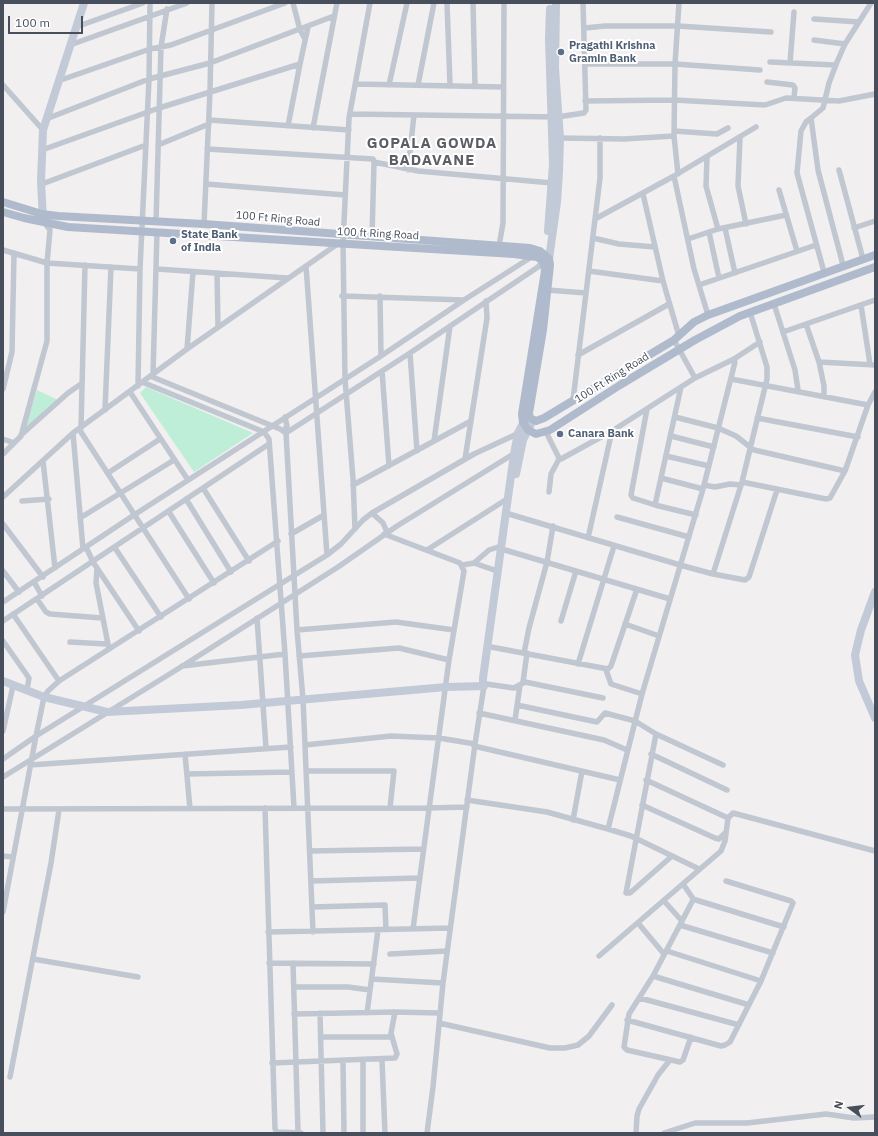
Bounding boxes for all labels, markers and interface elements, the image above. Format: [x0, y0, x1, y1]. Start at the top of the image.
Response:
scale bar [10, 8, 85, 34]
text: 100 m [15, 15, 50, 30]
place label: Pragathi Krishna Gramin Bank [569, 39, 655, 65]
marker: Pragathi Krishna Gramin Bank [556, 47, 566, 57]
district label: GOPALA GOWDA BADAVANE [367, 135, 497, 170]
street label: 100 Ft Ring Road [235, 209, 321, 229]
street label: 100 ft Ring Road [337, 225, 419, 243]
place label: State Bank of India [181, 228, 238, 254]
marker: State Bank of India [168, 236, 178, 246]
street label: 100 Ft Ring Road [573, 350, 651, 406]
place label: Canara Bank [568, 427, 634, 441]
marker: Canara Bank [555, 429, 565, 439]
north arrow [830, 1088, 870, 1128]
text: N [831, 1099, 846, 1111]

